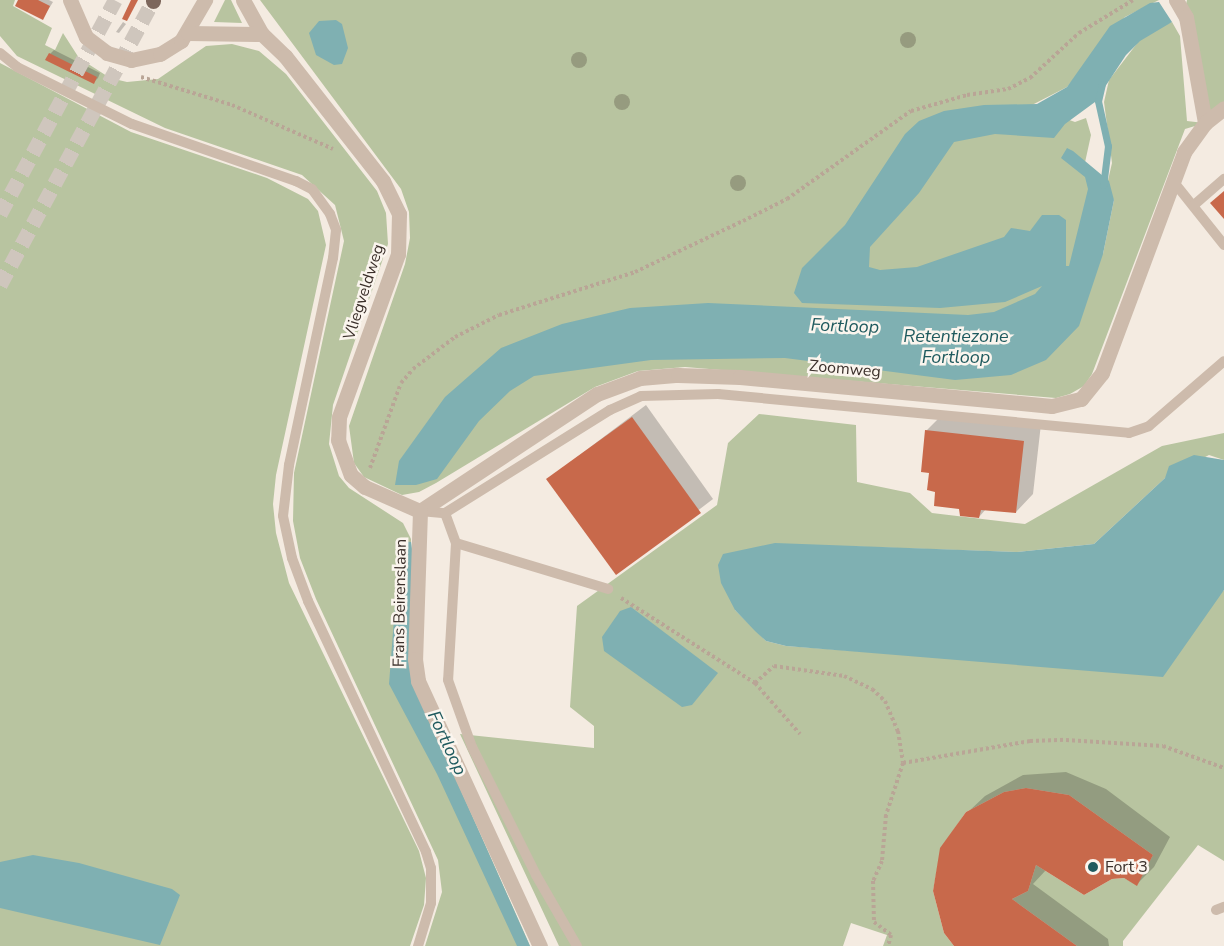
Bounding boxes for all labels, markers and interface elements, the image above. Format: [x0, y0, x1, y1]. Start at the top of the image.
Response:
street label: Vliegveldweg [340, 242, 388, 342]
water label: Fortloop [810, 314, 880, 338]
water label: Retentiezone Fortloop [903, 326, 1009, 368]
street label: Zoomweg [808, 356, 882, 382]
street label: Frans Beirenslaan [389, 539, 411, 667]
water label: Fortloop [423, 707, 471, 779]
place label: Fort 3 [1105, 857, 1148, 877]
marker: Fort 3 [1086, 860, 1100, 874]

